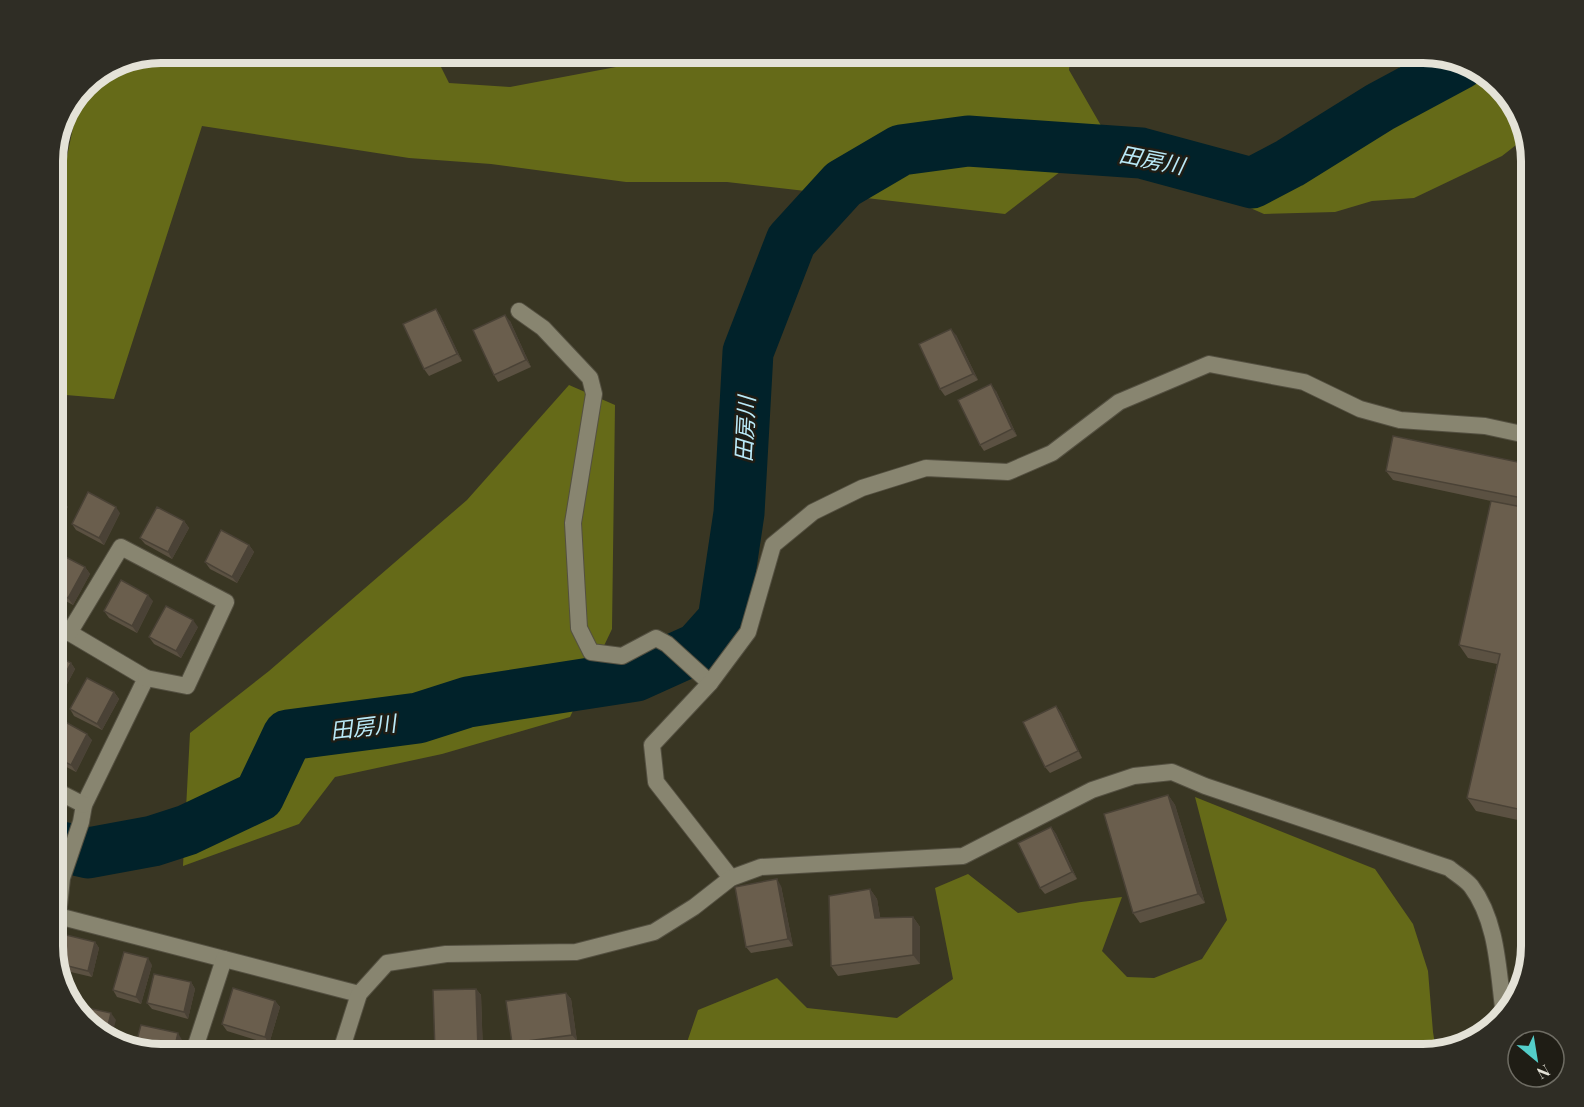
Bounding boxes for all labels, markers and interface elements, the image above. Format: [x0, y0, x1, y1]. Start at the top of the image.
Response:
water label: 田房川 [1117, 138, 1189, 180]
water label: 田房川 [727, 393, 761, 463]
water label: 田房川 [328, 707, 400, 745]
north arrow [1506, 1029, 1566, 1089]
text: N [1533, 1060, 1554, 1085]

